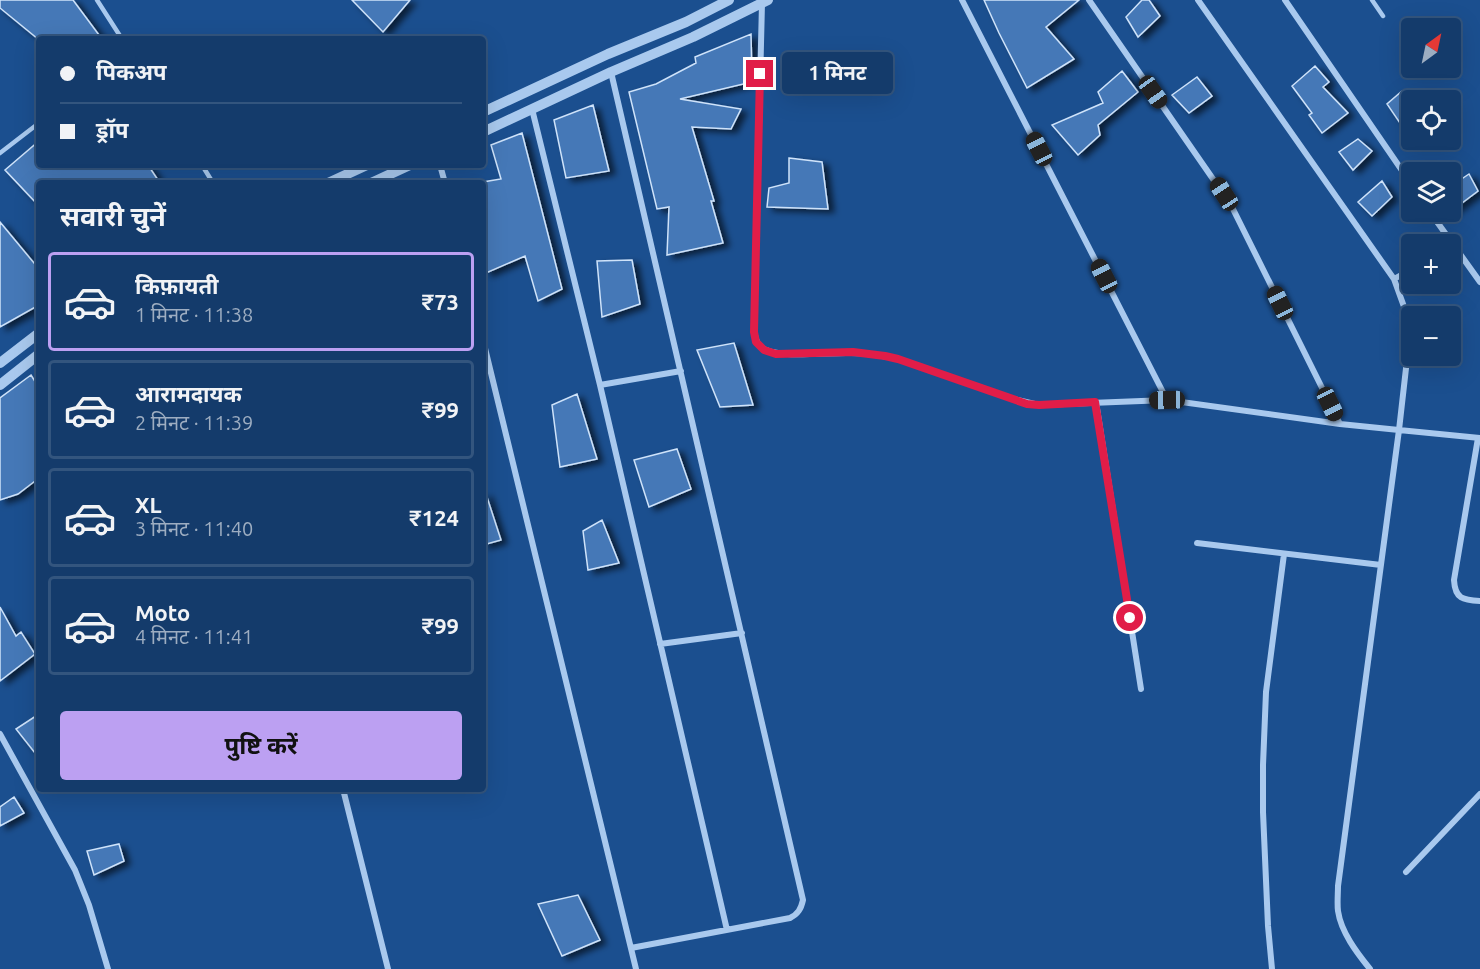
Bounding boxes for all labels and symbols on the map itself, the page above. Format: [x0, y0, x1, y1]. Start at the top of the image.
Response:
north arrow [1401, 18, 1461, 78]
callout: 1 मिनट [781, 53, 892, 95]
route end [746, 60, 773, 87]
car [1135, 72, 1171, 112]
car [1023, 129, 1055, 169]
car [1207, 174, 1241, 214]
car [1088, 256, 1120, 296]
car [1264, 283, 1296, 323]
car [1314, 384, 1346, 424]
car [1149, 391, 1185, 409]
route start [1116, 604, 1143, 631]

